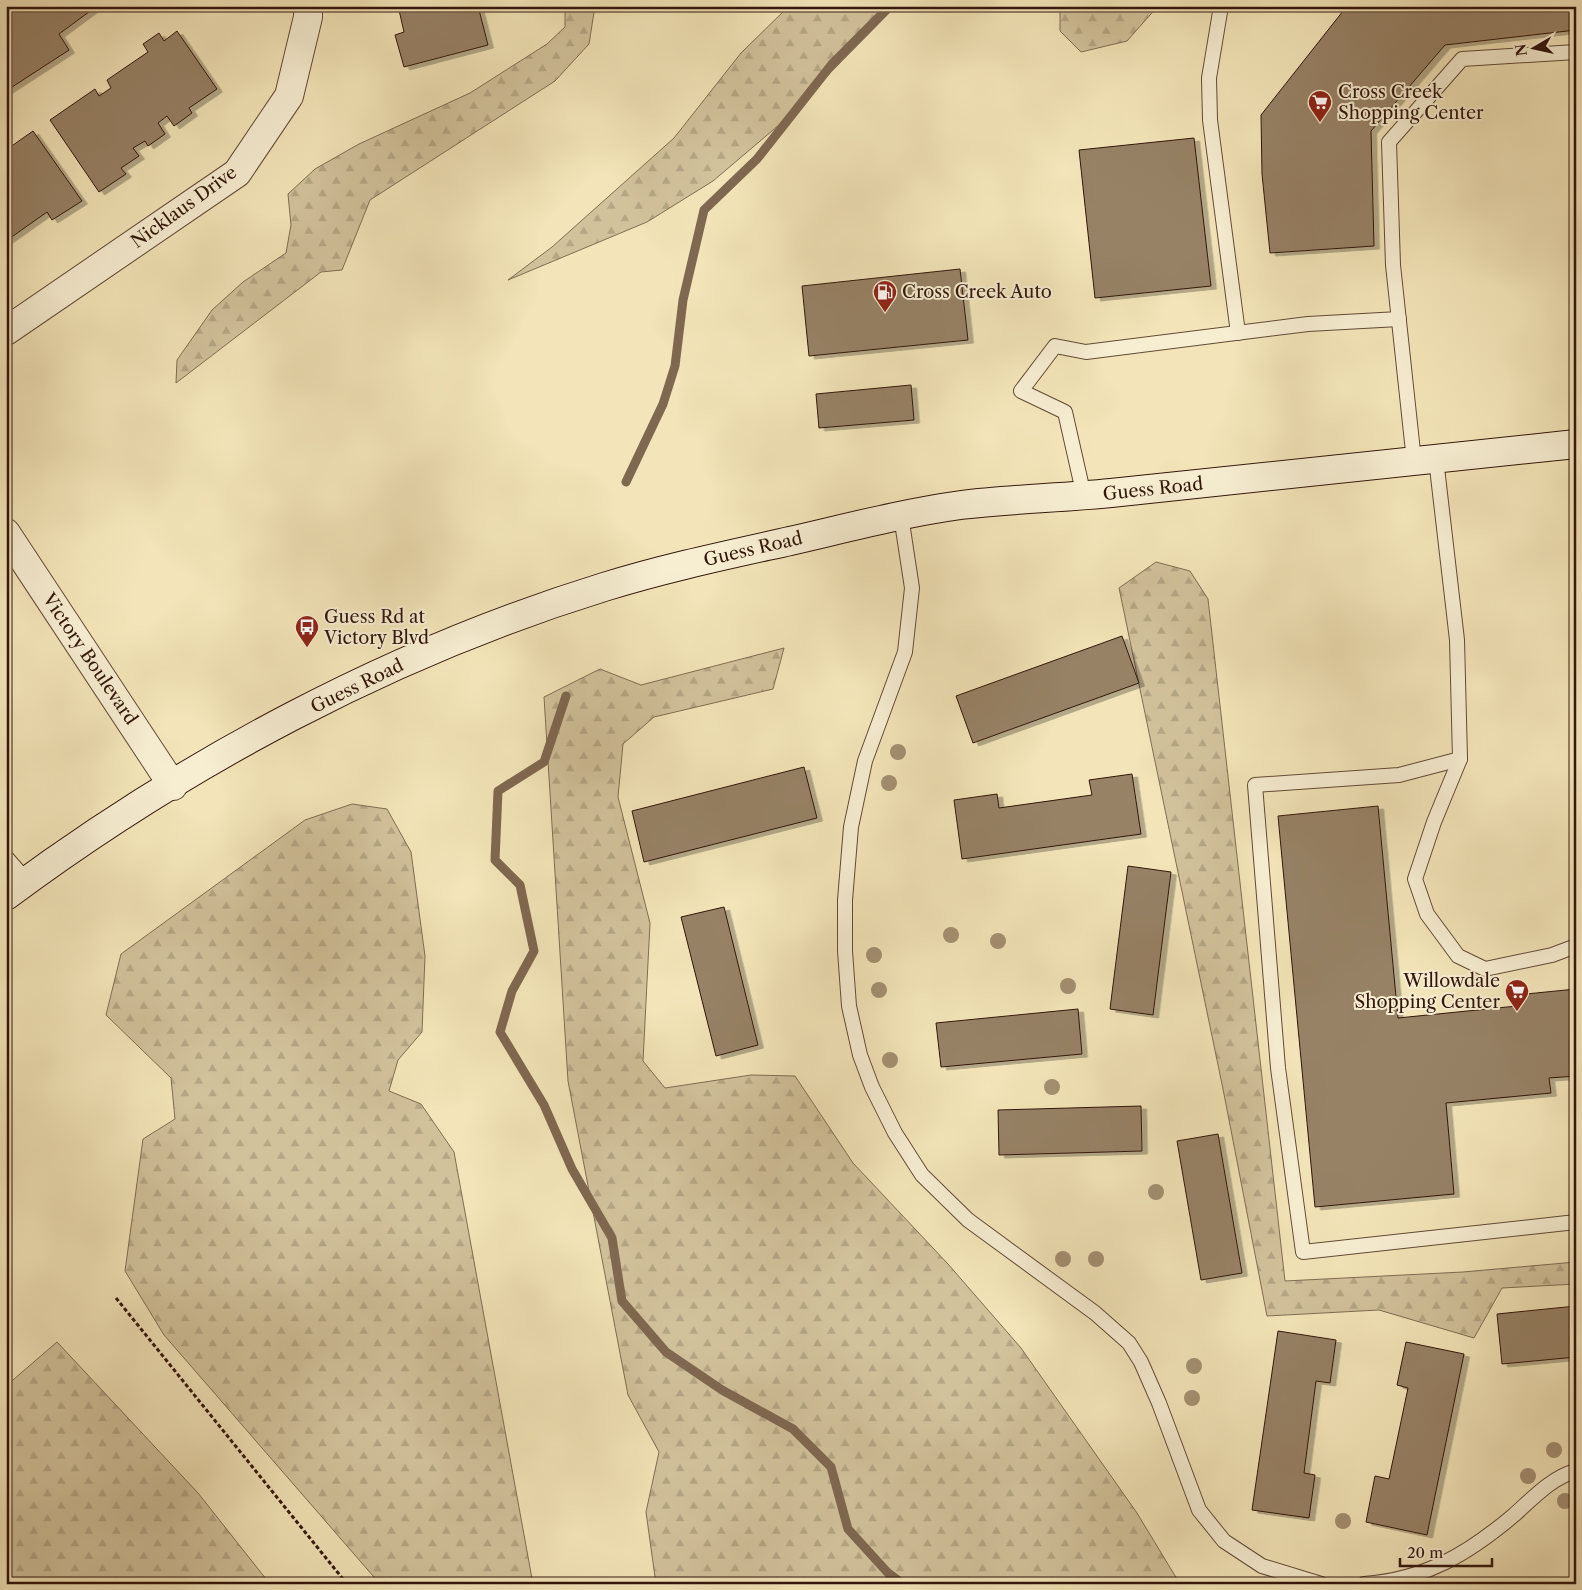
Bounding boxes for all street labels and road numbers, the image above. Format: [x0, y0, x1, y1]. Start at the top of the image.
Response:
street label: Nicklaus Drive [127, 161, 241, 253]
street label: Guess Road [1102, 473, 1204, 505]
street label: Guess Road [701, 527, 805, 571]
street label: Victory Boulevard [37, 588, 142, 729]
street label: Guess Road [307, 654, 407, 718]

